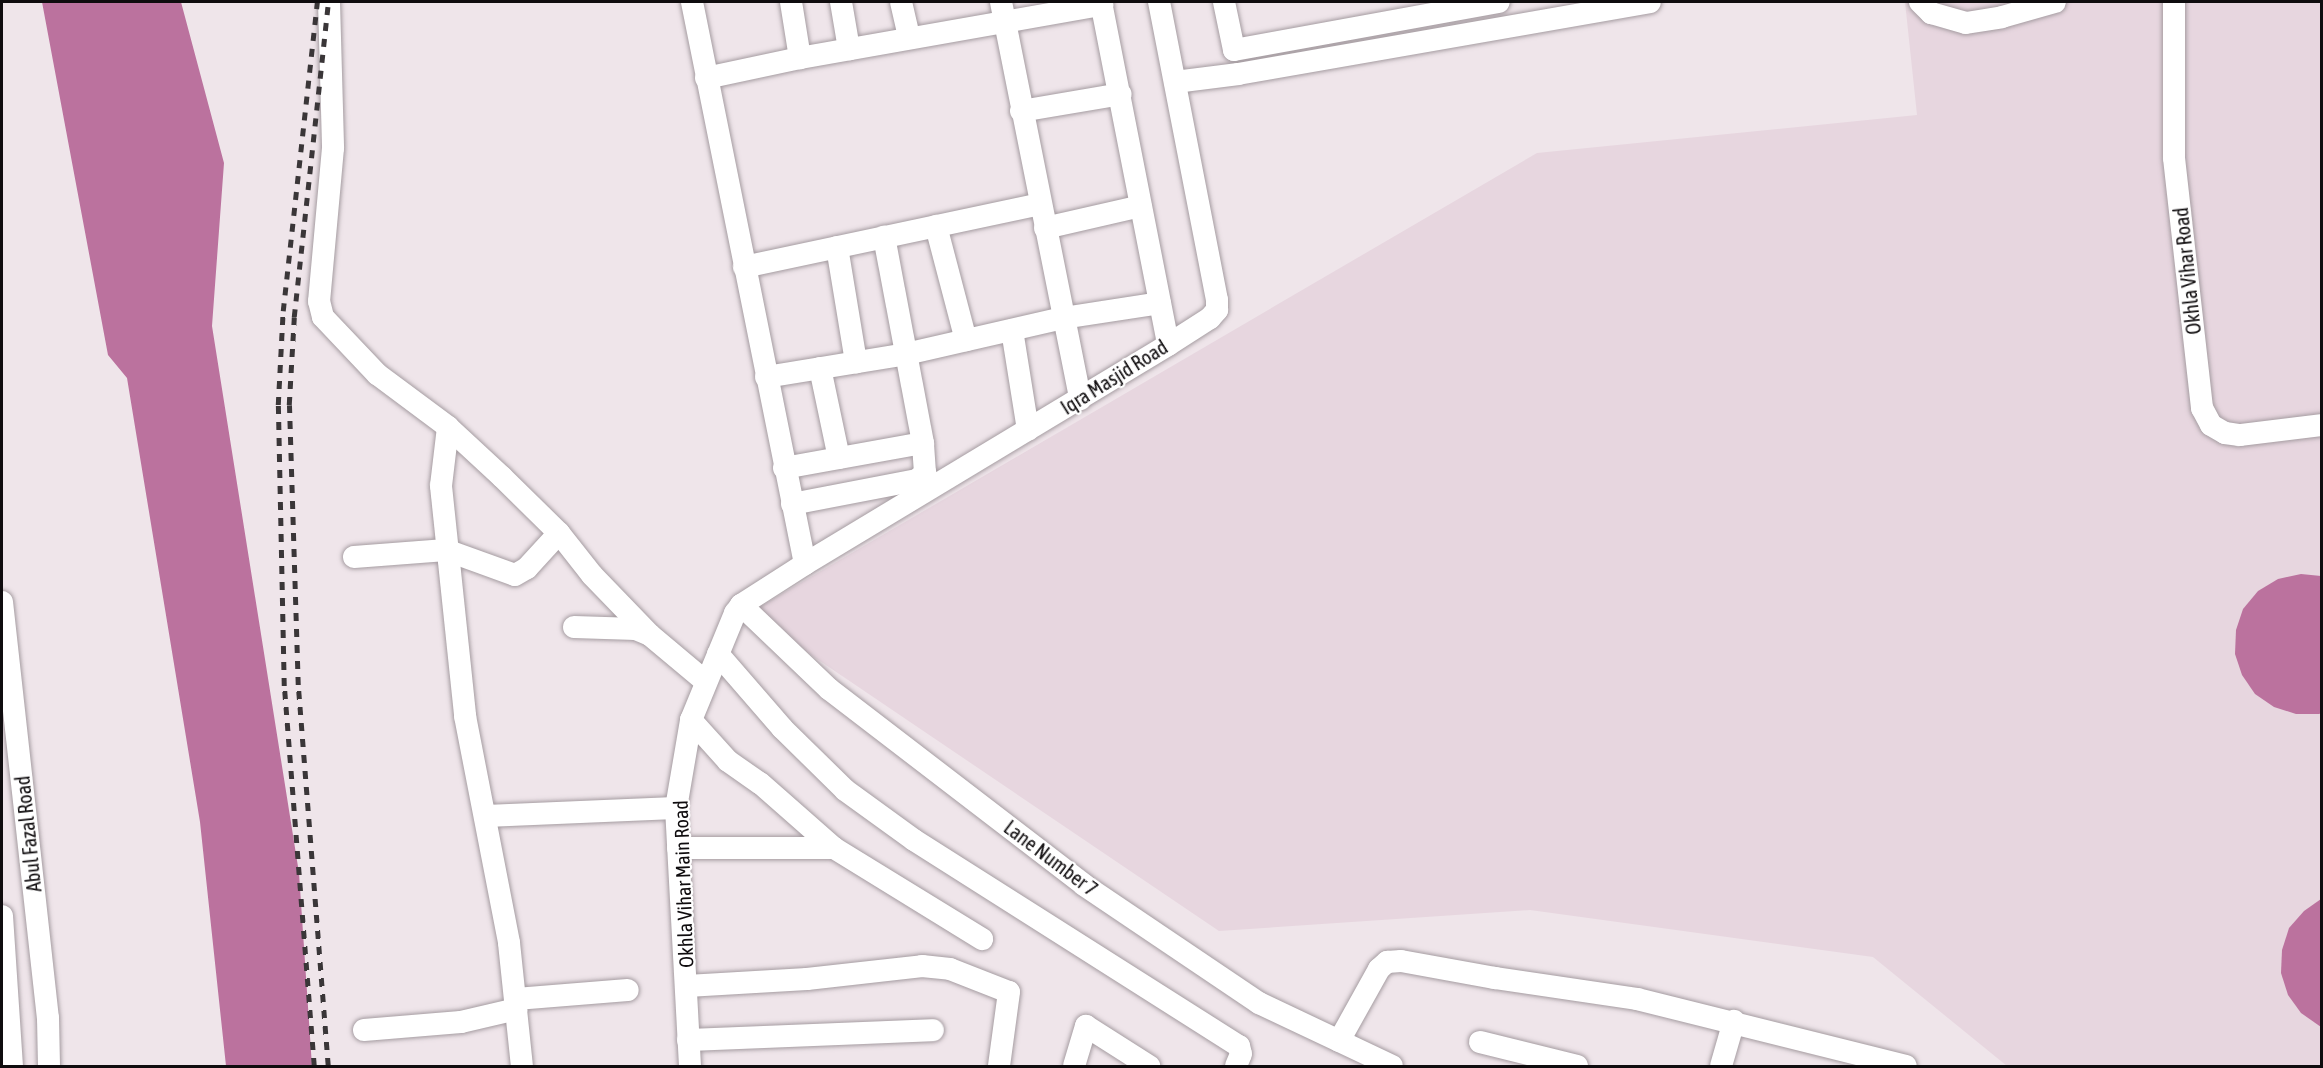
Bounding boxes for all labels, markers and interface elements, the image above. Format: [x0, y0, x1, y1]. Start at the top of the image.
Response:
street label: Okhla Vihar Road [2168, 206, 2206, 336]
street label: Iqra Masjid Road [1056, 335, 1172, 419]
street label: Abul Fazal Road [10, 775, 46, 893]
street label: Okhla Vihar Main Road [668, 800, 698, 968]
street label: Lane Number 7 [999, 815, 1103, 901]

